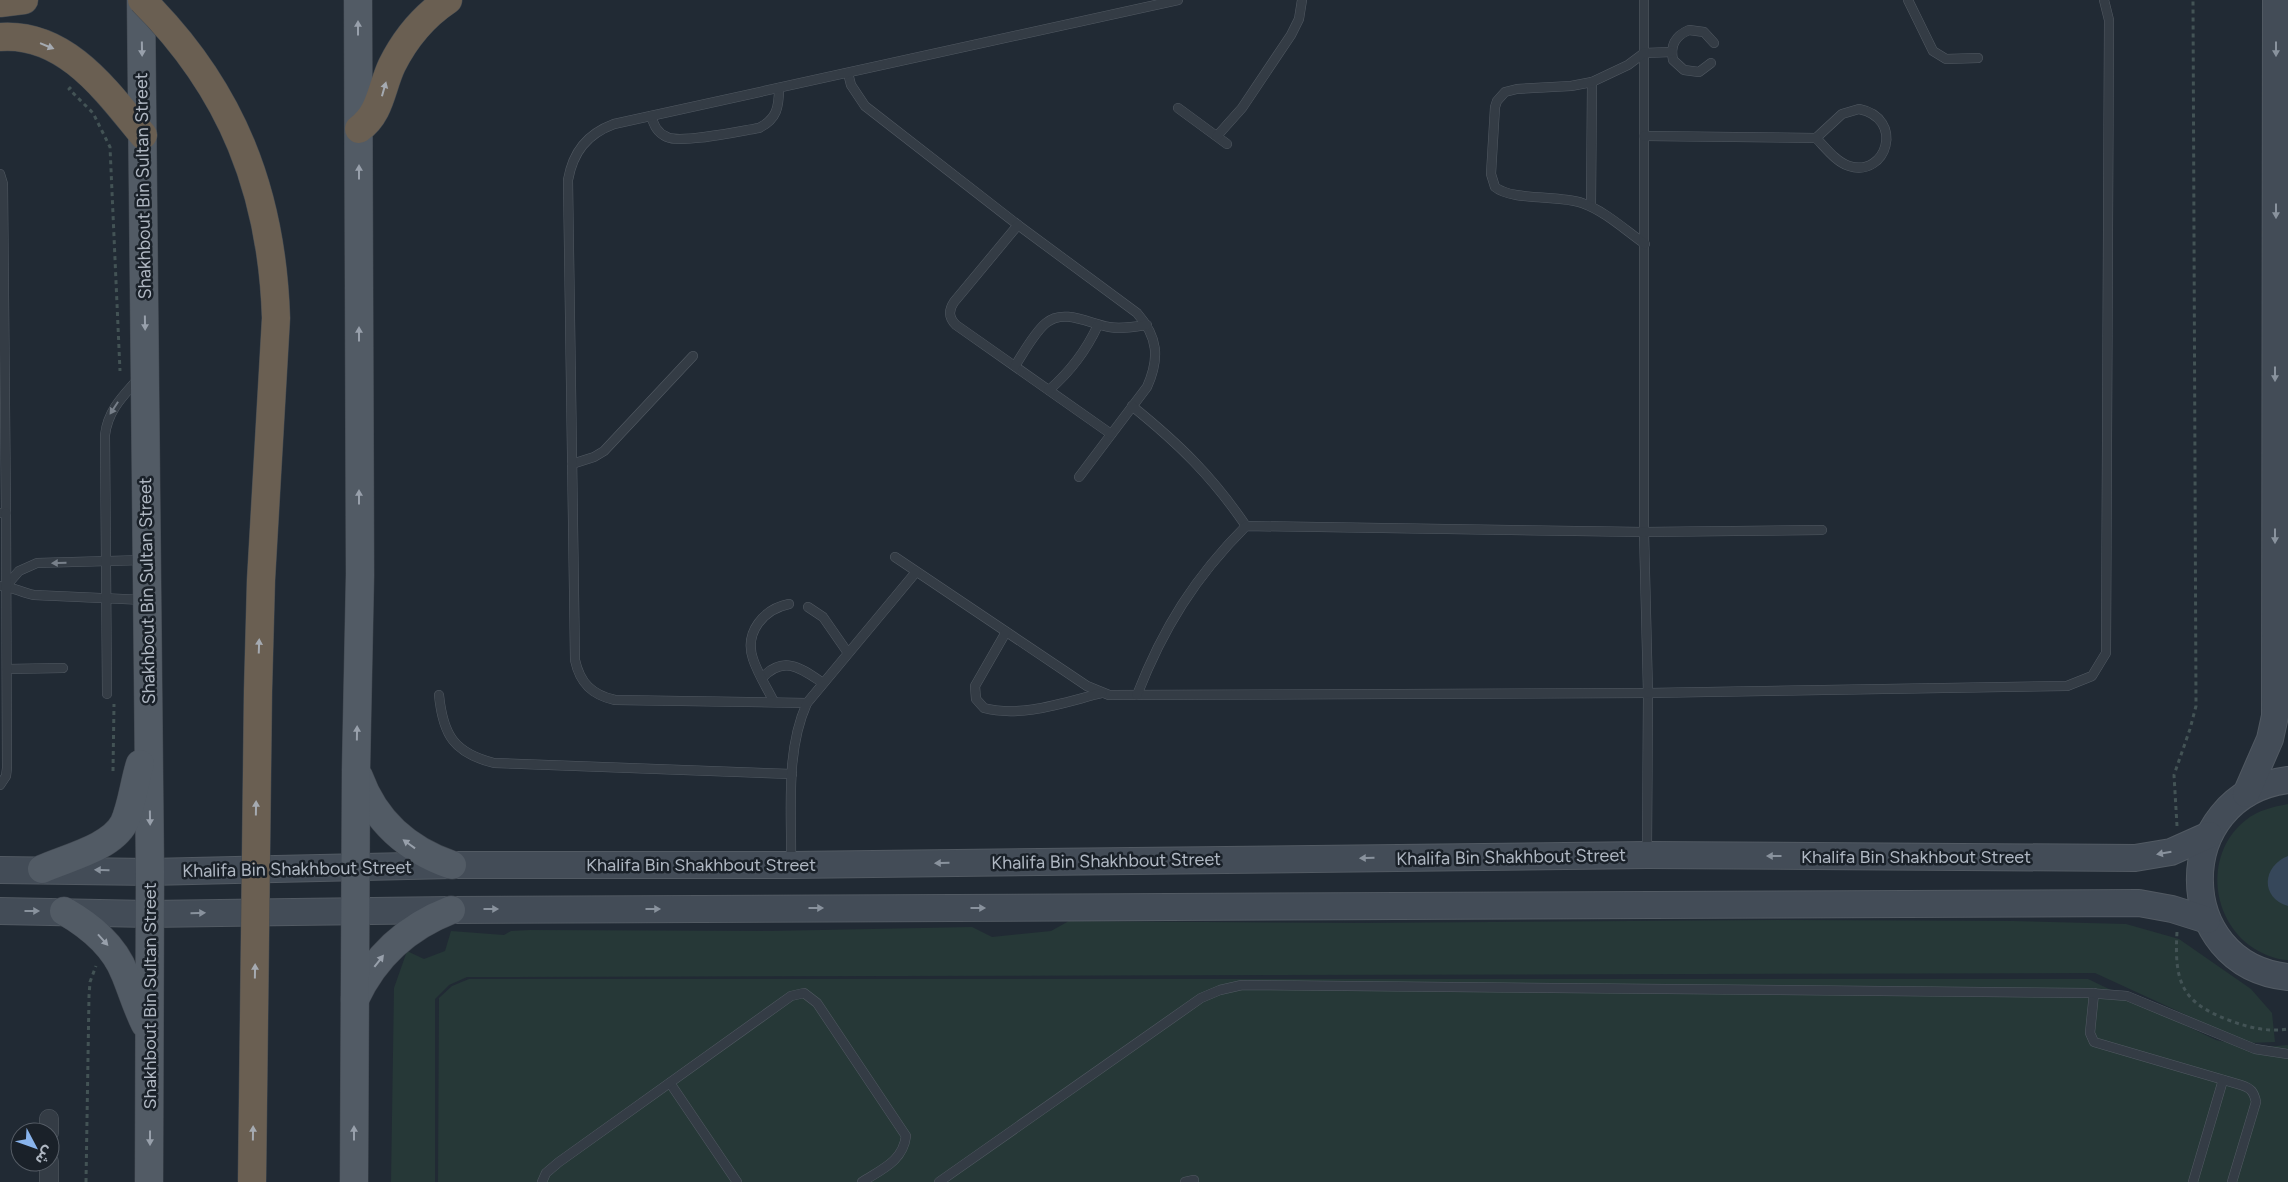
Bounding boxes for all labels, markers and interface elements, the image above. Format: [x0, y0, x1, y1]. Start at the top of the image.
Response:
one-way arrow [354, 20, 362, 36]
one-way arrow [138, 41, 146, 57]
one-way arrow [2272, 41, 2280, 57]
one-way arrow [40, 42, 54, 50]
street label: Shakhbout Bin Sultan Street [130, 72, 156, 300]
one-way arrow [380, 81, 388, 96]
one-way arrow [355, 164, 363, 180]
one-way arrow [2272, 203, 2280, 219]
one-way arrow [141, 316, 149, 332]
one-way arrow [355, 326, 363, 342]
one-way arrow [2271, 366, 2279, 382]
one-way arrow [109, 401, 119, 414]
street label: Shakhbout Bin Sultan Street [134, 477, 160, 705]
one-way arrow [355, 489, 363, 505]
one-way arrow [2271, 528, 2279, 544]
one-way arrow [50, 559, 66, 567]
one-way arrow [255, 638, 263, 654]
one-way arrow [353, 724, 361, 740]
one-way arrow [252, 800, 260, 816]
one-way arrow [146, 811, 154, 827]
one-way arrow [402, 839, 416, 849]
street label: Khalifa Bin Shakhbout Street [1396, 844, 1626, 870]
street label: Khalifa Bin Shakhbout Street [1801, 846, 2031, 868]
street label: Khalifa Bin Shakhbout Street [991, 848, 1221, 874]
one-way arrow [2155, 850, 2171, 858]
one-way arrow [1766, 852, 1782, 860]
street label: Khalifa Bin Shakhbout Street [586, 854, 816, 876]
one-way arrow [1359, 854, 1375, 862]
street label: Khalifa Bin Shakhbout Street [182, 856, 412, 882]
one-way arrow [934, 859, 950, 867]
one-way arrow [93, 866, 109, 874]
street label: Shakhbout Bin Sultan Street [139, 882, 161, 1109]
one-way arrow [808, 904, 824, 912]
one-way arrow [971, 904, 987, 912]
one-way arrow [483, 905, 499, 913]
one-way arrow [646, 905, 662, 913]
one-way arrow [24, 907, 40, 915]
one-way arrow [190, 909, 206, 917]
one-way arrow [97, 934, 109, 946]
one-way arrow [373, 955, 384, 968]
one-way arrow [251, 963, 259, 979]
north arrow [10, 1122, 60, 1172]
one-way arrow [249, 1125, 257, 1141]
one-way arrow [350, 1125, 358, 1141]
one-way arrow [146, 1130, 154, 1146]
text: ش [32, 1142, 57, 1168]

